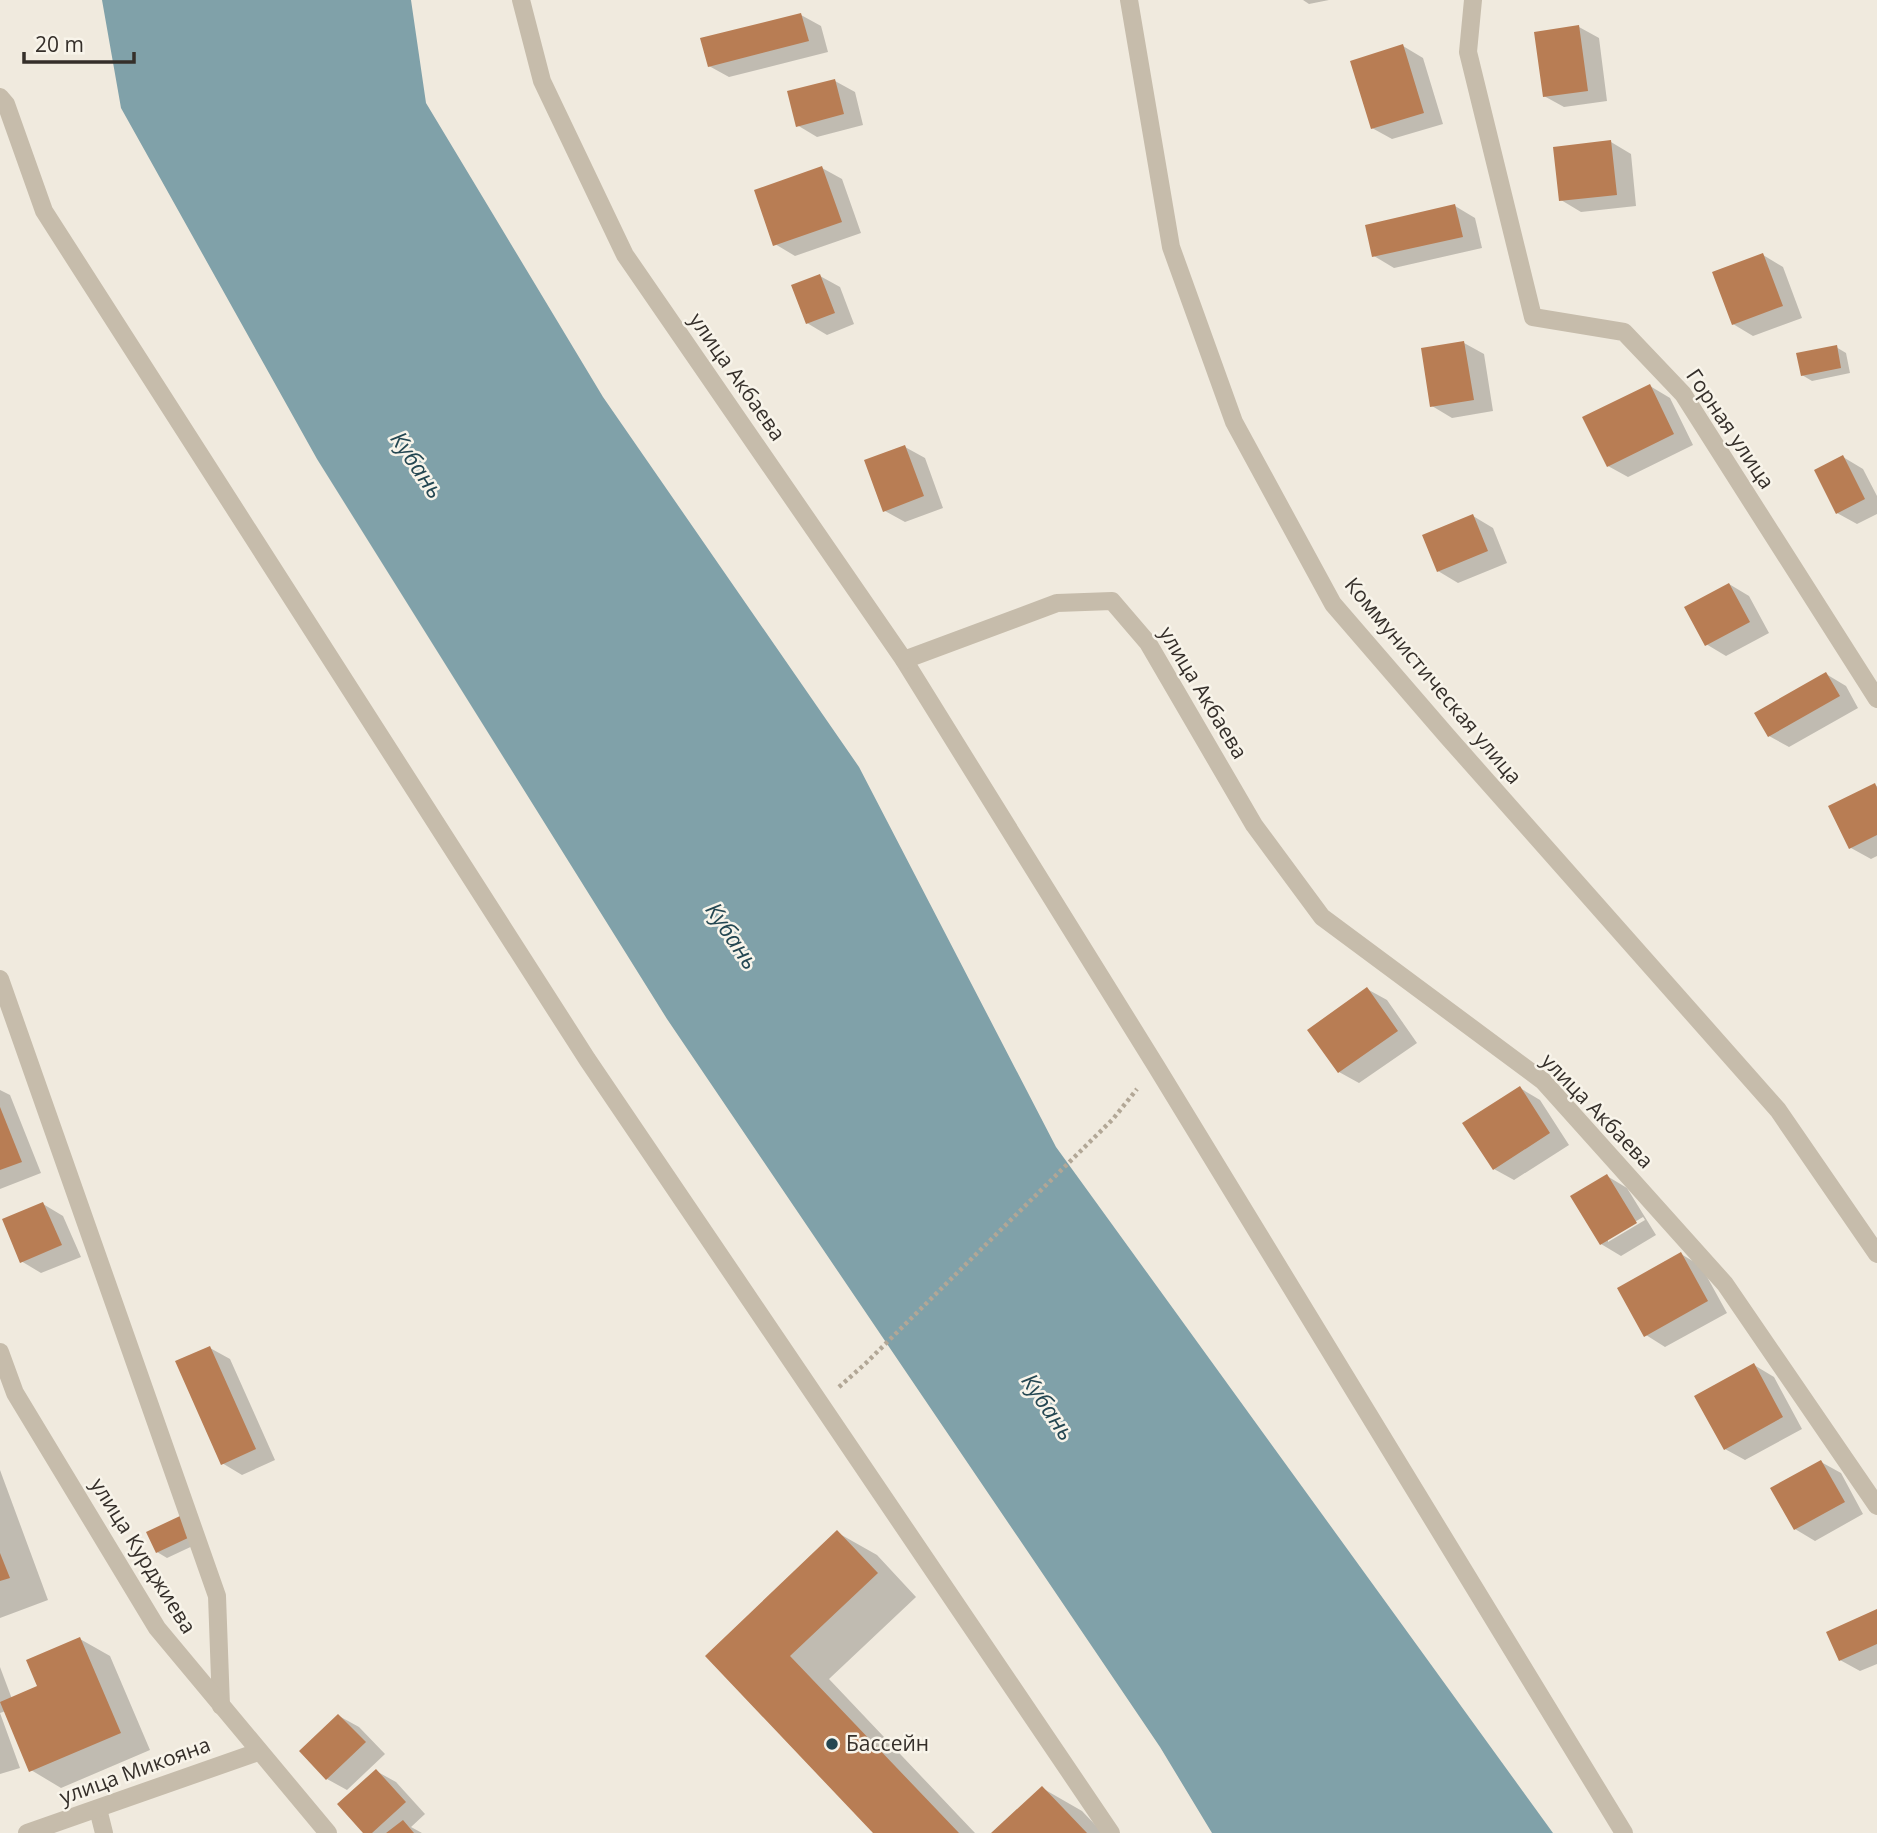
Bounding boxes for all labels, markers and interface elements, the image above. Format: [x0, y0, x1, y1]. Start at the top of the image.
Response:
scale bar [24, 21, 135, 65]
text: 20 m [35, 30, 84, 58]
street label: улица Акбаева [683, 307, 792, 446]
street label: Горная улица [1680, 363, 1781, 494]
water label: Кубань [384, 425, 452, 504]
street label: Коммунистическая улица [1339, 571, 1529, 790]
street label: улица Акбаева [1153, 621, 1254, 764]
water label: Кубань [699, 896, 767, 975]
street label: улица Акбаева [1536, 1047, 1660, 1174]
water label: Кубань [1015, 1367, 1083, 1446]
street label: улица Курджиева [85, 1472, 203, 1639]
place label: Бассейн [846, 1729, 929, 1757]
street label: улица Микояна [55, 1730, 214, 1810]
marker: Бассейн [824, 1736, 840, 1752]

